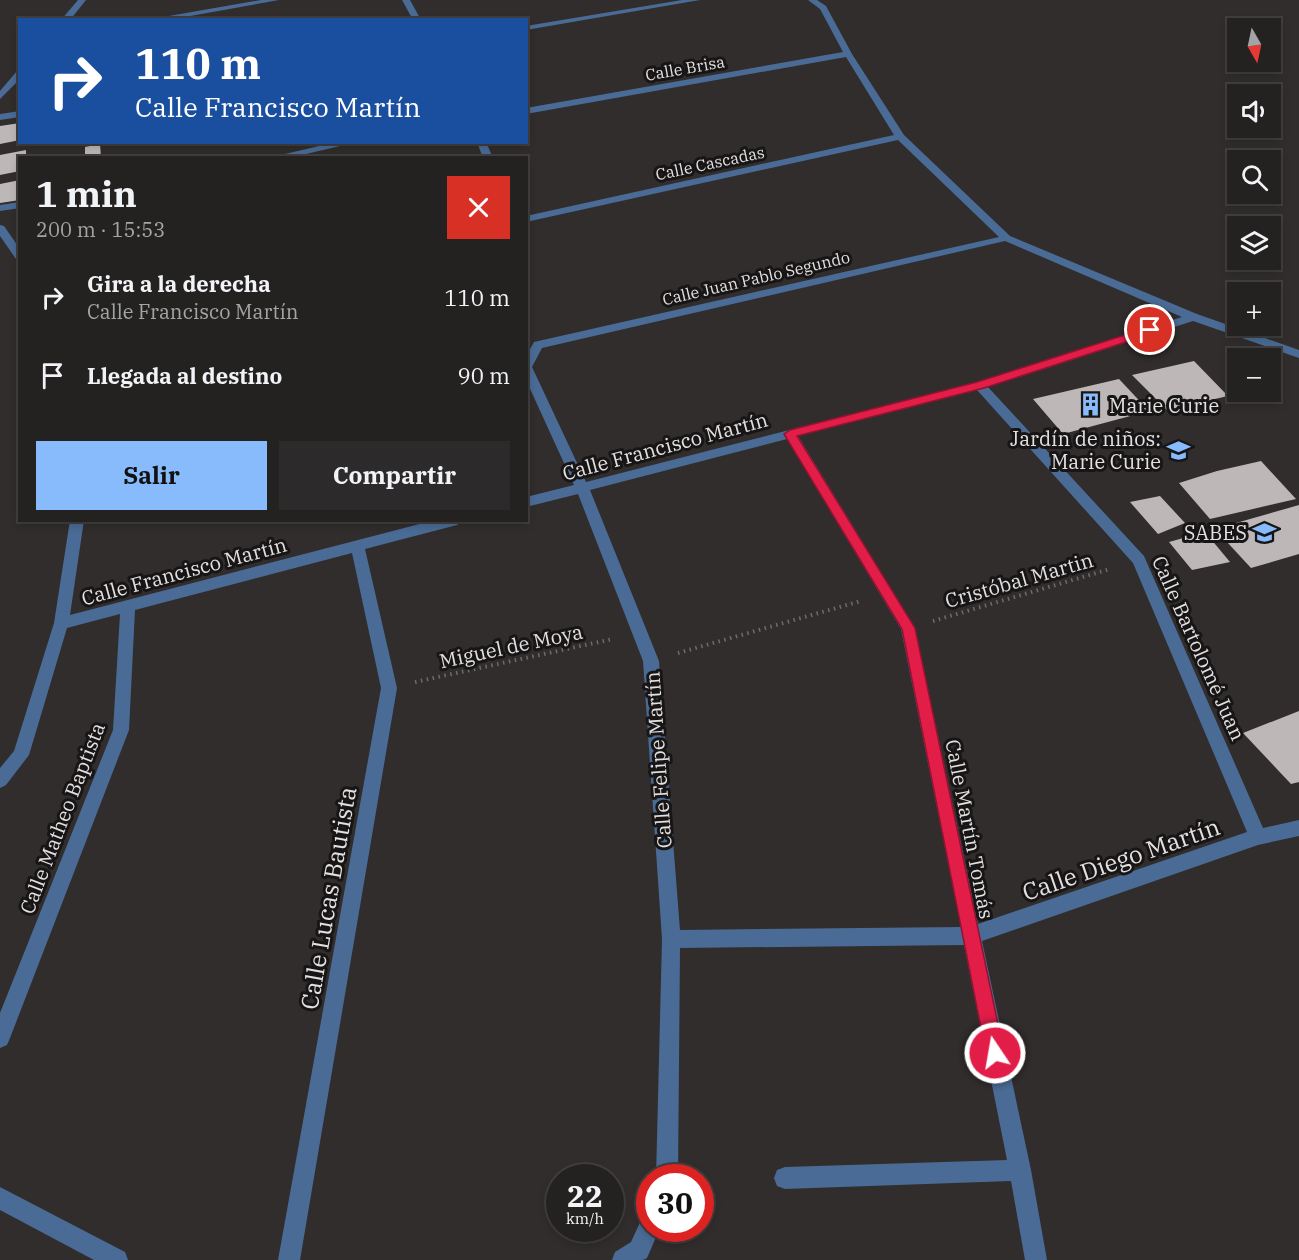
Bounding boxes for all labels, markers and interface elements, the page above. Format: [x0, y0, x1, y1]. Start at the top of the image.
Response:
north arrow [1227, 18, 1281, 72]
map controls [1227, 18, 1281, 402]
text: 110 m [135, 36, 261, 91]
icon: right [36, 42, 114, 120]
street label: Calle Brisa [644, 51, 727, 85]
button: sound [1227, 84, 1281, 138]
text: Calle Francisco Martín [135, 89, 421, 124]
street label: Calle Cascadas [654, 142, 766, 184]
button: search [1227, 150, 1281, 204]
text: 1 min [36, 170, 137, 217]
button: close [447, 176, 510, 239]
text: 200 m · 15:53 [36, 216, 165, 243]
button: layers [1227, 216, 1281, 270]
street label: Calle Juan Pablo Segundo [660, 247, 852, 309]
text: Gira a la derecha [87, 269, 271, 298]
icon: right [36, 281, 69, 314]
button: + [1227, 282, 1281, 336]
text: 110 m [444, 283, 510, 312]
text: Calle Francisco Martín [87, 298, 299, 325]
pin [1124, 304, 1175, 355]
icon: arrive [1133, 313, 1166, 346]
button: − [1227, 348, 1281, 402]
icon: arrive [36, 359, 69, 392]
text: Llegada al destino [87, 361, 282, 390]
text: 90 m [458, 361, 510, 390]
building icon: Marie Curie [1078, 392, 1104, 418]
place label: Marie Curie [1109, 392, 1219, 419]
street label: Calle Francisco Martín [559, 406, 771, 486]
place label: Jardín de niños: Marie Curie [1010, 425, 1161, 475]
school or university icon: Jardín de niños: Marie Curie [1166, 437, 1192, 463]
button: Salir [36, 441, 267, 510]
button: Compartir [279, 441, 510, 510]
place label: SABES [1184, 519, 1247, 546]
school or university icon: SABES [1252, 519, 1278, 545]
street label: Calle Francisco Martín [78, 531, 290, 611]
street label: Cristóbal Martin [942, 546, 1097, 614]
street label: Calle Bartolomé Juan [1146, 551, 1252, 745]
street label: Miguel de Moya [437, 618, 585, 674]
street label: Calle Felipe Martín [638, 670, 678, 849]
street label: Calle Matheo Baptista [13, 718, 111, 918]
street label: Calle Martín Tomás [939, 737, 1001, 921]
street label: Calle Lucas Bautista [293, 784, 363, 1012]
street label: Calle Diego Martín [1018, 810, 1224, 908]
position arrow [963, 1021, 1027, 1085]
speed limit sign: 30 [636, 1164, 714, 1242]
text: 22 [567, 1176, 603, 1215]
text: km/h [566, 1209, 604, 1228]

